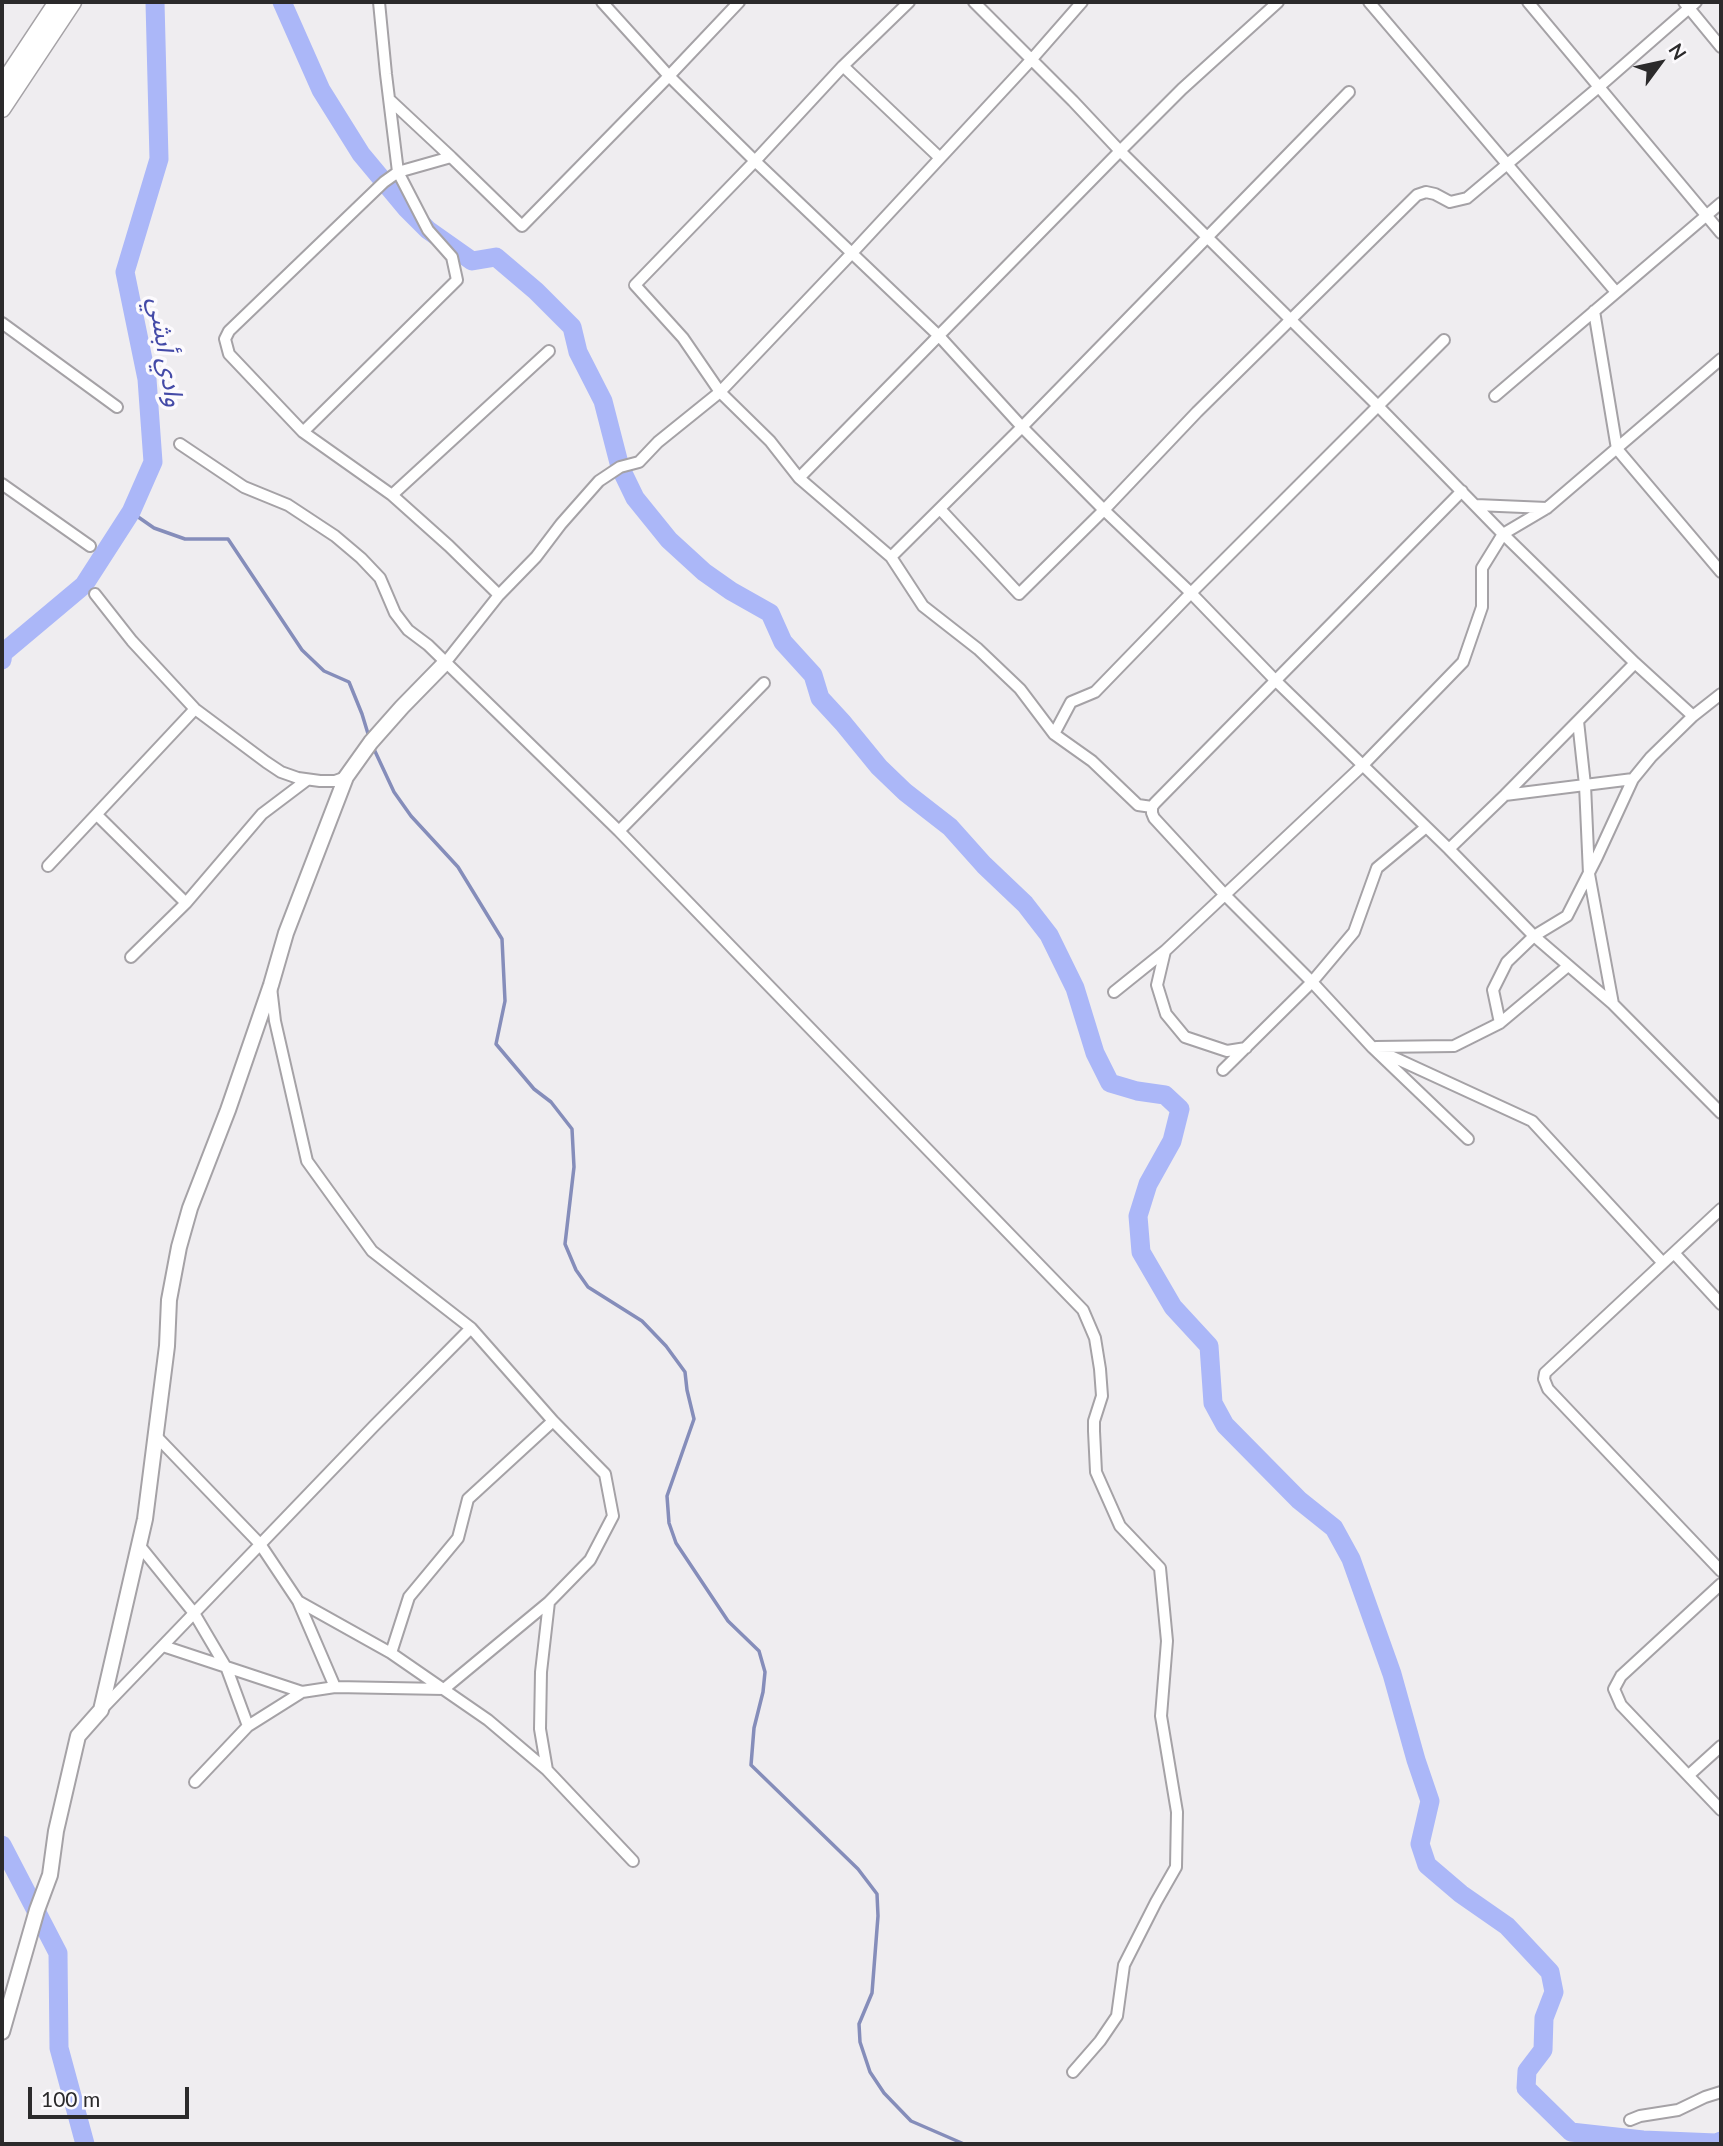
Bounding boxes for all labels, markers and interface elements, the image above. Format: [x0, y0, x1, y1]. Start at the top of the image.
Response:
north arrow [1625, 28, 1695, 98]
text: N [1664, 39, 1692, 64]
water label: وادي أبشي [142, 295, 190, 409]
scale bar [32, 2072, 192, 2116]
text: 100 m [41, 2086, 100, 2111]

